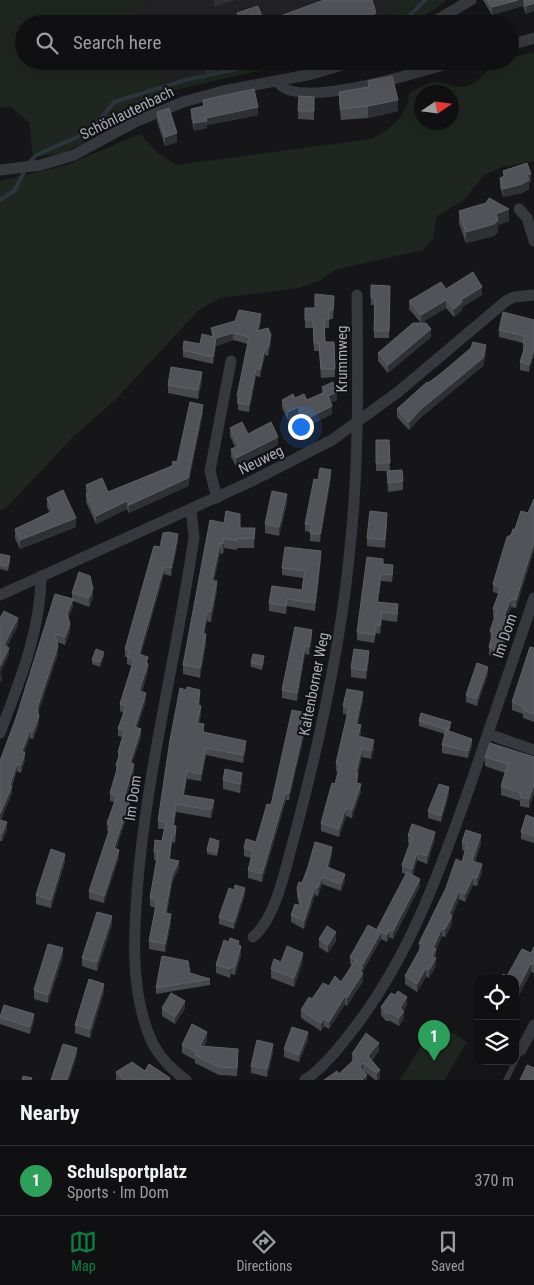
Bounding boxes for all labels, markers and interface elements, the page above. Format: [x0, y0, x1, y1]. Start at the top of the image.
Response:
search box [15, 15, 519, 70]
icon: search [33, 29, 61, 57]
text: Search here [73, 31, 161, 54]
street label: Schönlautenbach [77, 83, 177, 143]
north arrow [414, 85, 459, 130]
street label: Krummweg [333, 326, 351, 392]
your location [288, 414, 314, 440]
street label: Neuweg [236, 441, 286, 479]
street label: Im Dom [489, 611, 521, 661]
street label: Kaltenborner Weg [295, 631, 333, 737]
street label: Im Dom [121, 774, 145, 822]
map controls [474, 975, 519, 1065]
button: locate [474, 975, 519, 1020]
pin: 1 [418, 1020, 450, 1061]
button: layers [474, 1020, 519, 1065]
text: Nearby [20, 1101, 79, 1125]
text: Schulsportplatz [67, 1160, 187, 1183]
text: 1 [32, 1171, 40, 1190]
text: 370 m [475, 1171, 514, 1190]
text: Sports · Im Dom [67, 1183, 169, 1202]
tab: Map [69, 1228, 97, 1274]
tab: Directions [236, 1228, 292, 1274]
tab: Saved [431, 1228, 465, 1274]

